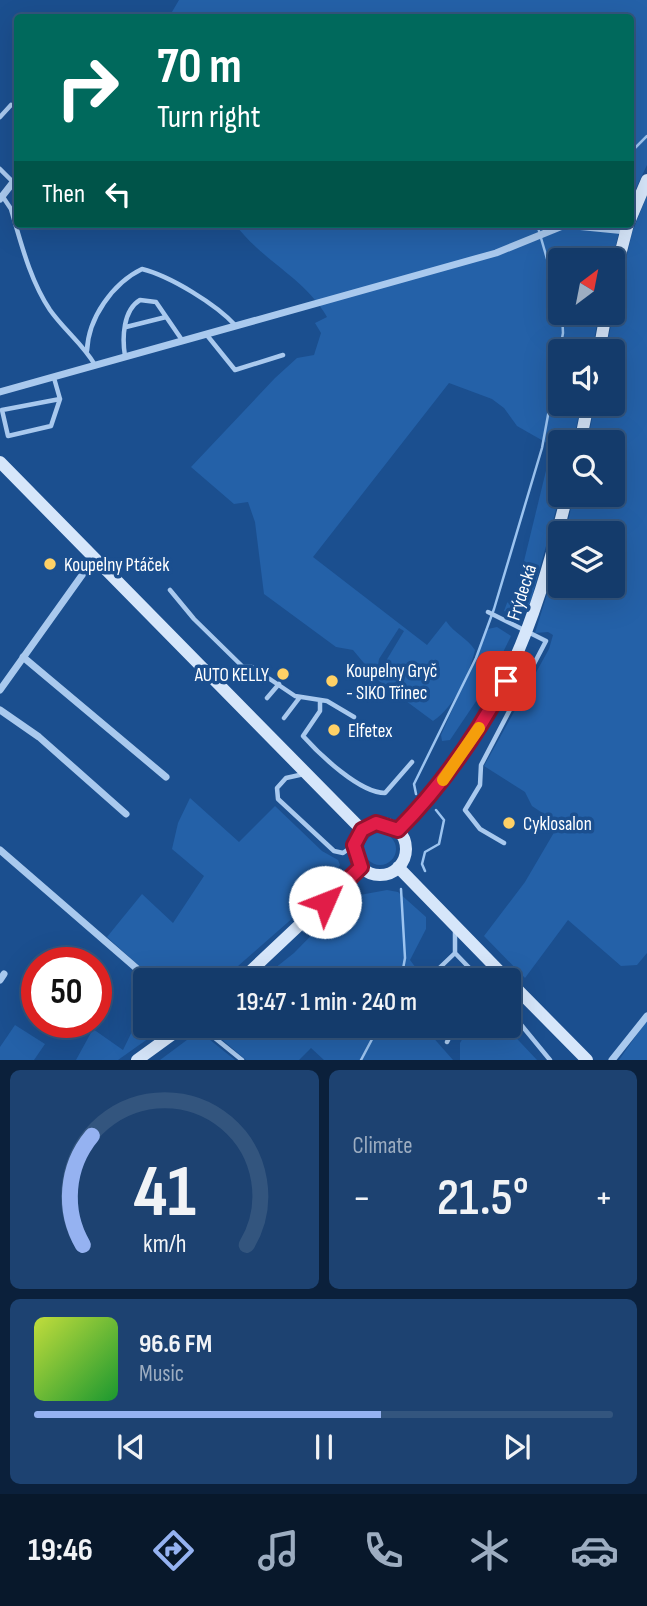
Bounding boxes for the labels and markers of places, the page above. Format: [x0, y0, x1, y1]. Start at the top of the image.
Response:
place label: Koupelny Ptáček [64, 554, 170, 577]
marker: Koupelny Ptáček [42, 556, 58, 572]
pin [476, 651, 536, 711]
place label: Koupelny Gryč - SIKO Třinec [346, 660, 437, 705]
place label: AUTO KELLY [194, 664, 269, 687]
marker: AUTO KELLY [275, 666, 291, 682]
marker: Koupelny Gryč - SIKO Třinec [324, 673, 340, 689]
place label: Elfetex [348, 720, 392, 743]
marker: Elfetex [326, 722, 342, 738]
place label: Cyklosalon [523, 813, 592, 836]
marker: Cyklosalon [501, 815, 517, 831]

